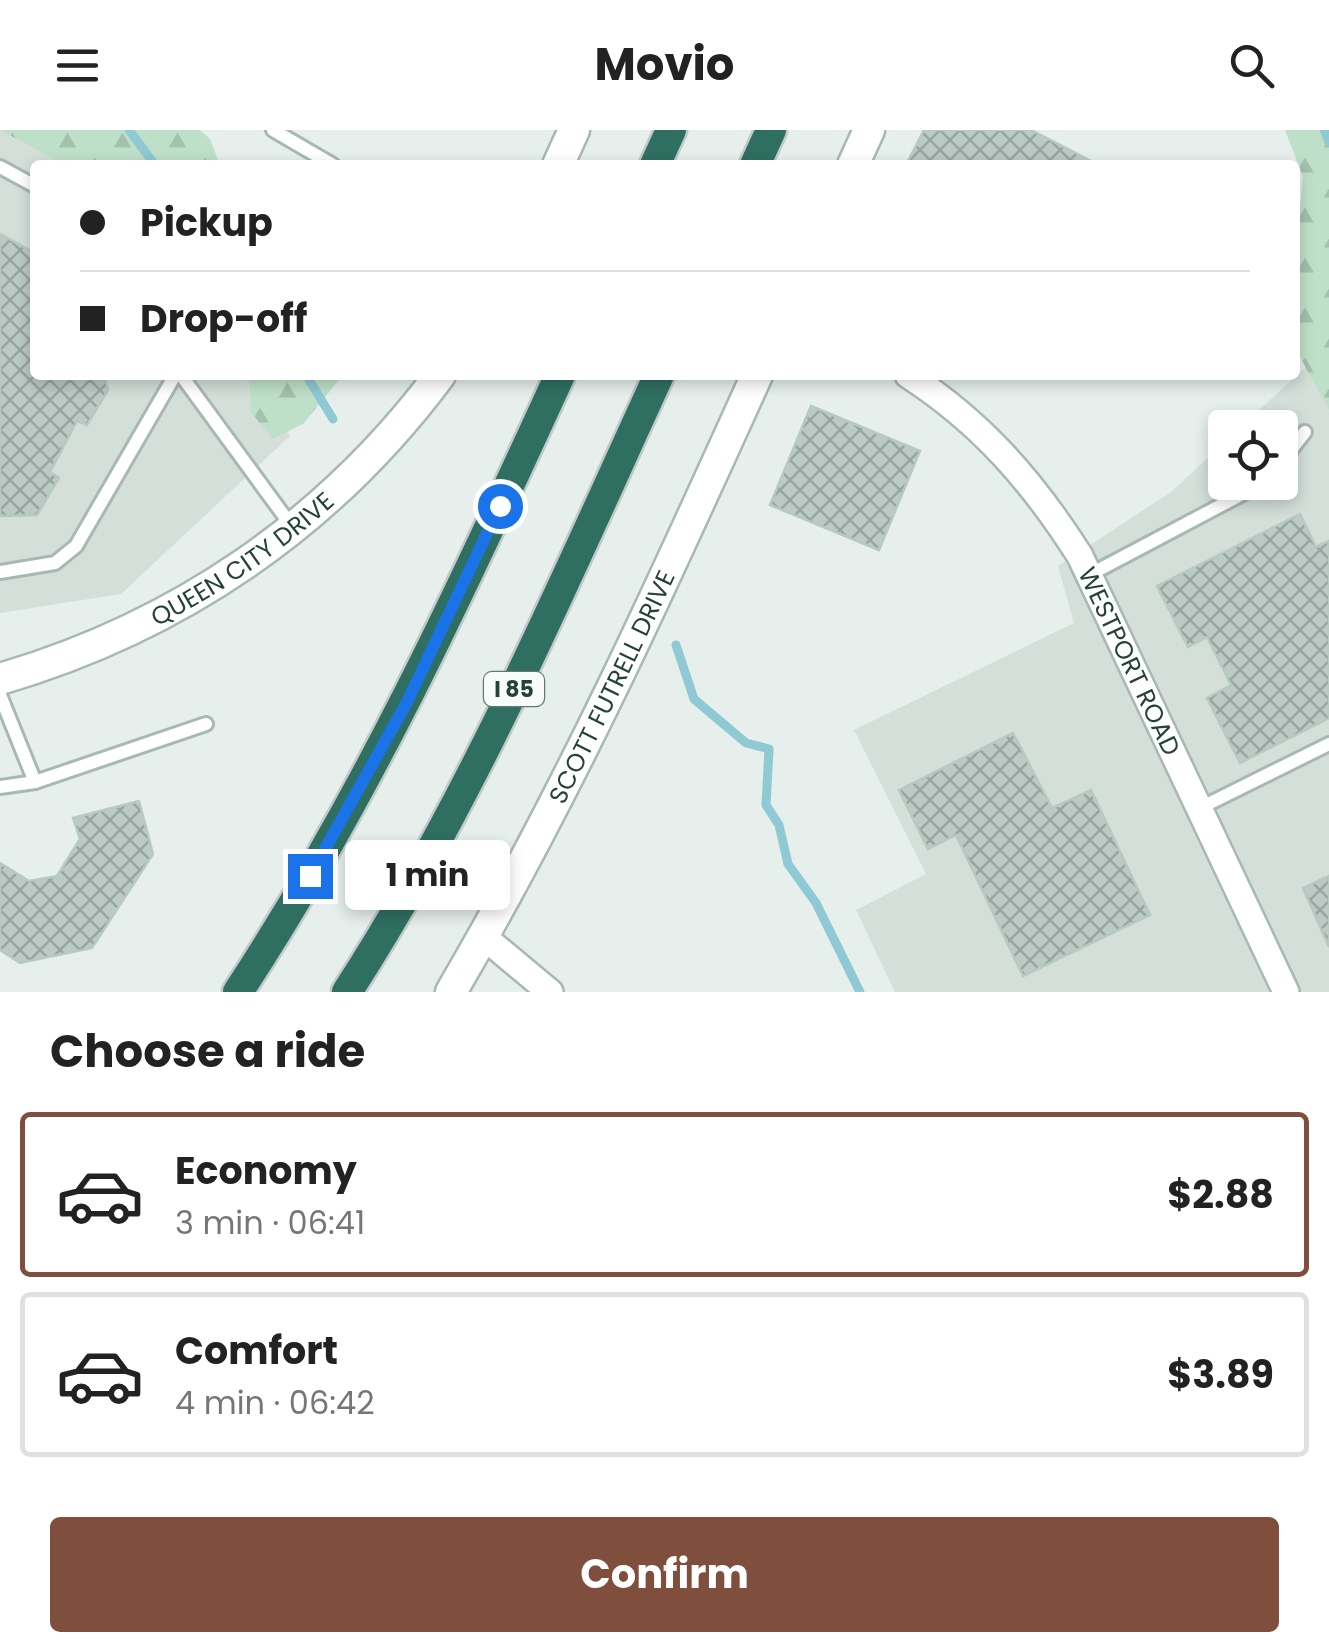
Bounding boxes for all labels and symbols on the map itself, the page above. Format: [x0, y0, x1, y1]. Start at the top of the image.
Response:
street label: QUEEN CITY DRIVE [144, 484, 341, 634]
route start [478, 484, 523, 529]
street label: WESTPORT ROAD [1070, 561, 1189, 761]
street label: SCOTT FUTRELL DRIVE [540, 564, 683, 810]
road number: I 85 [484, 672, 544, 706]
callout: 1 min [345, 841, 510, 911]
route end [288, 854, 333, 899]

